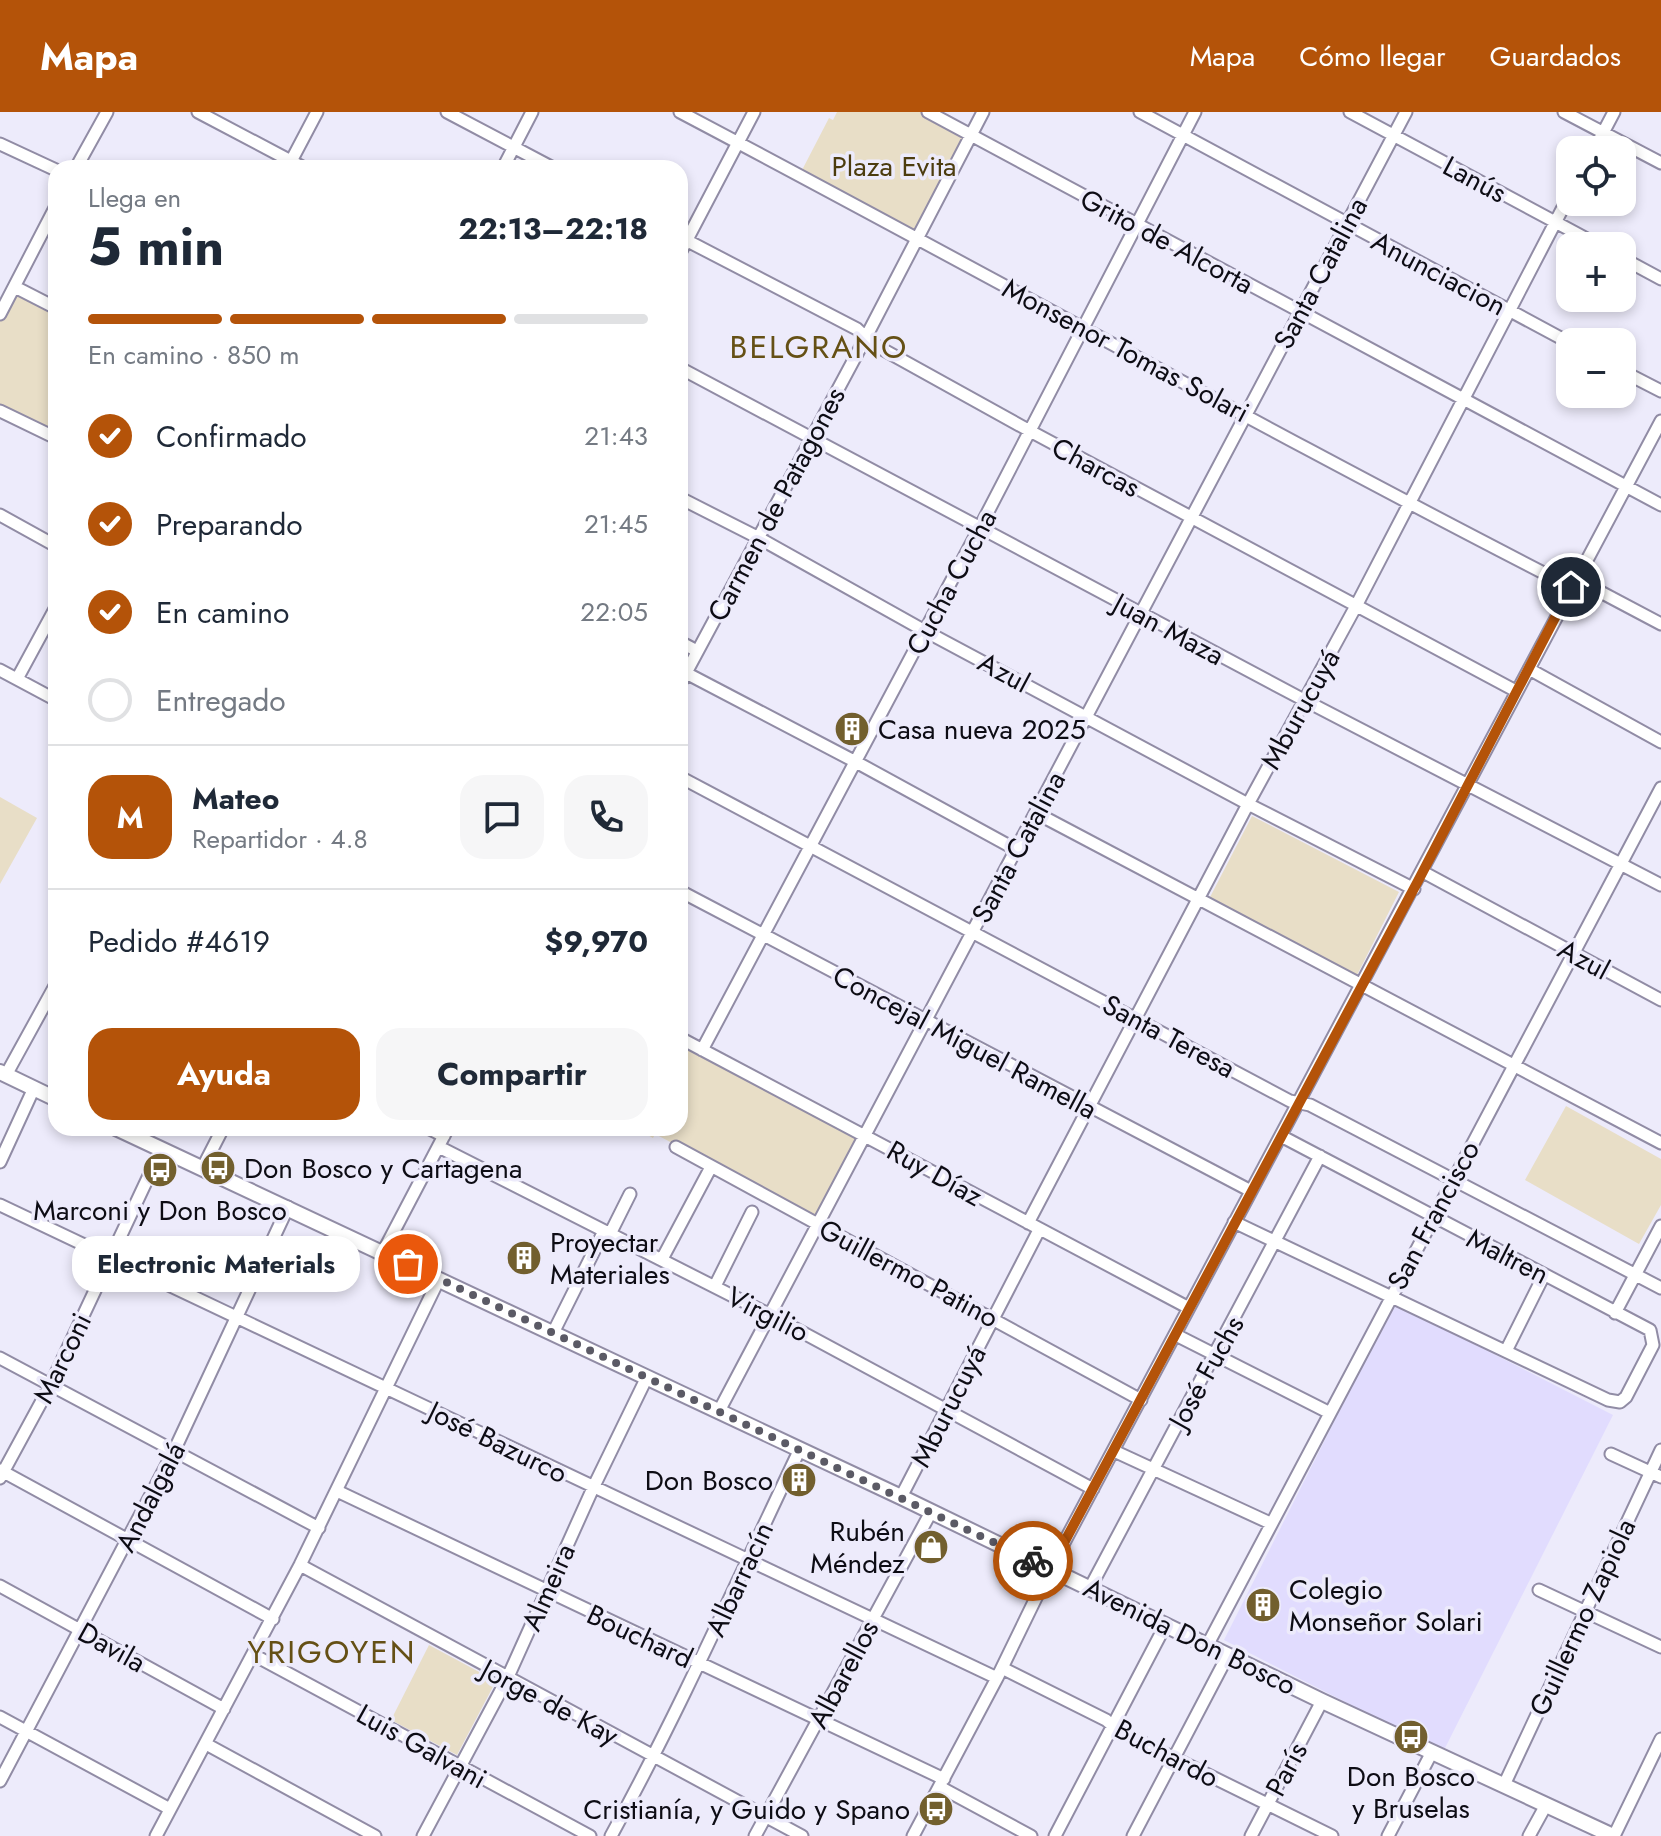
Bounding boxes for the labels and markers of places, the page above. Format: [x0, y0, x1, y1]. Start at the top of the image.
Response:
pin [1537, 553, 1605, 621]
place label: Casa nueva 2025 [878, 709, 1086, 750]
building icon: Casa nueva 2025 [833, 710, 871, 748]
place label: Don Bosco y Cartagena [244, 1148, 522, 1189]
bus stop icon: Don Bosco y Cartagena [199, 1149, 237, 1187]
bus stop icon: Marconi y Don Bosco [141, 1151, 179, 1189]
place label: Marconi y Don Bosco [33, 1190, 287, 1231]
place label: Proyectar Materiales [550, 1222, 670, 1295]
pin [374, 1230, 442, 1298]
callout: Electronic Materials [72, 1236, 360, 1292]
building icon: Proyectar Materiales [505, 1239, 543, 1277]
place label: Don Bosco [645, 1460, 773, 1501]
building icon: Don Bosco [780, 1461, 818, 1499]
place label: Rubén Méndez [810, 1511, 905, 1584]
shop icon: Rubén Méndez [912, 1528, 950, 1566]
place label: Colegio Monseñor Solari [1289, 1569, 1483, 1642]
building icon: Colegio Monseñor Solari [1244, 1586, 1282, 1624]
bus stop icon: Don Bosco y Bruselas [1392, 1718, 1430, 1756]
place label: Don Bosco y Bruselas [1347, 1756, 1475, 1829]
place label: Cristianía, y Guido y Spano [583, 1789, 910, 1830]
bus stop icon: Cristianía, y Guido y Spano [917, 1790, 955, 1828]

